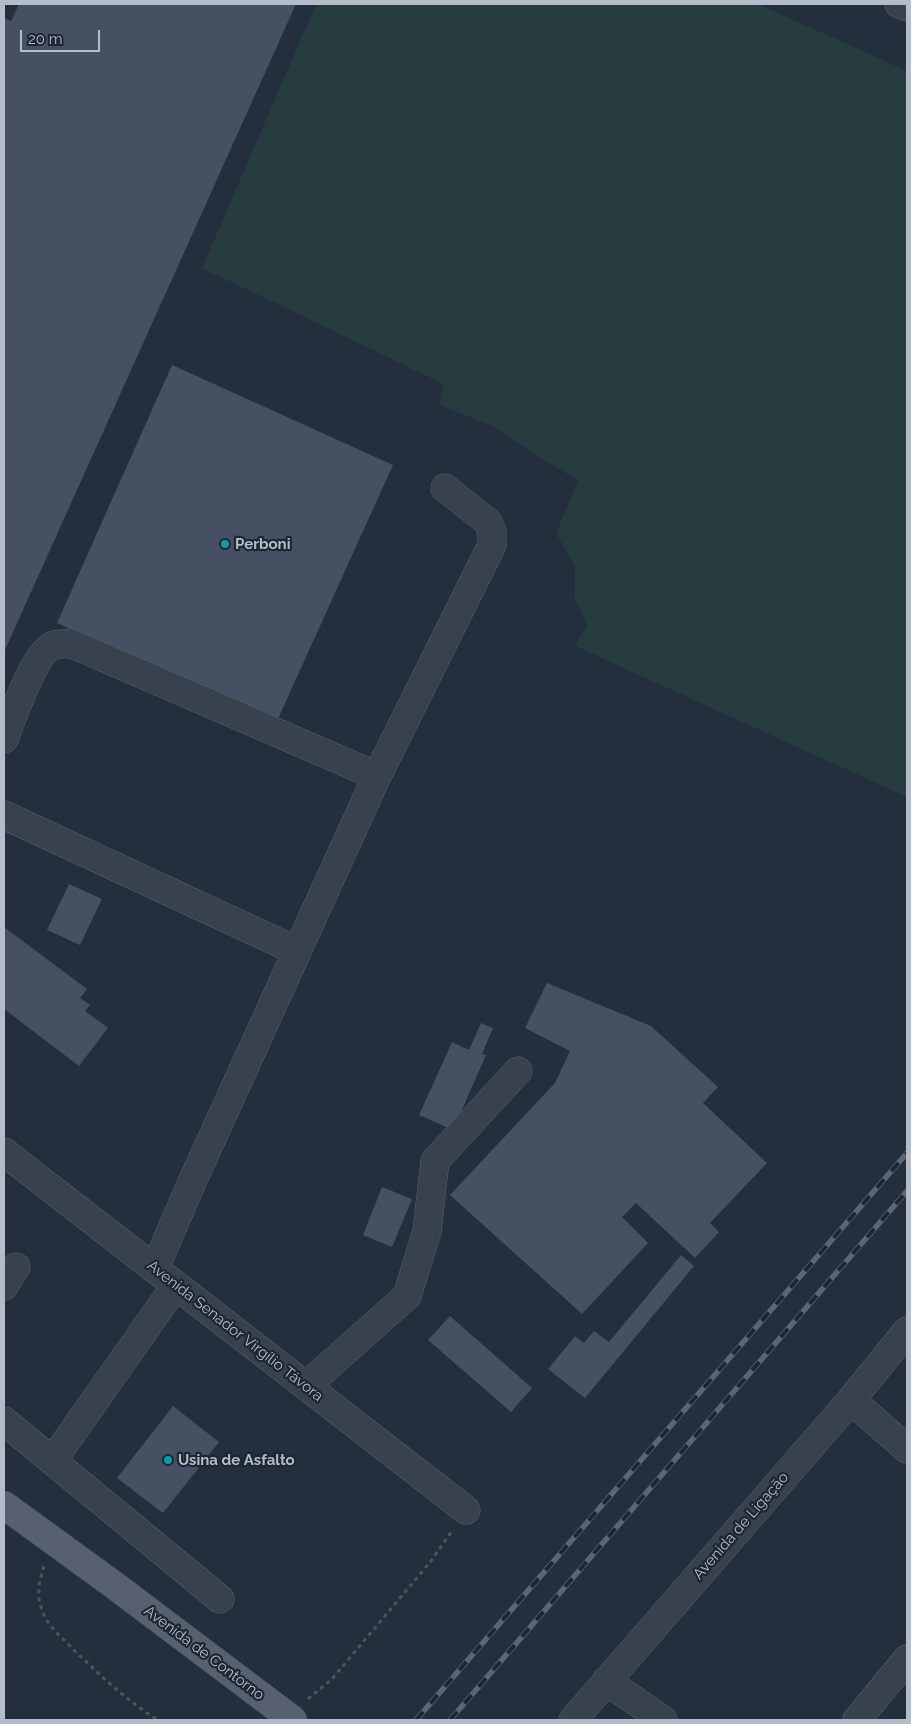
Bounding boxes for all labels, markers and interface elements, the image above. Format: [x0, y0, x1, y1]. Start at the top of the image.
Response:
scale bar [22, 20, 102, 52]
text: 20 m [28, 30, 63, 48]
place label: Perboni [235, 535, 290, 553]
marker: Perboni [219, 538, 231, 550]
street label: Avenida Senador Virgílio Távora [143, 1257, 327, 1405]
place label: Usina de Asfalto [178, 1451, 295, 1469]
marker: Usina de Asfalto [162, 1454, 174, 1466]
street label: Avenida de Ligação [690, 1469, 792, 1583]
street label: Avenida de Contorno [140, 1602, 268, 1704]

